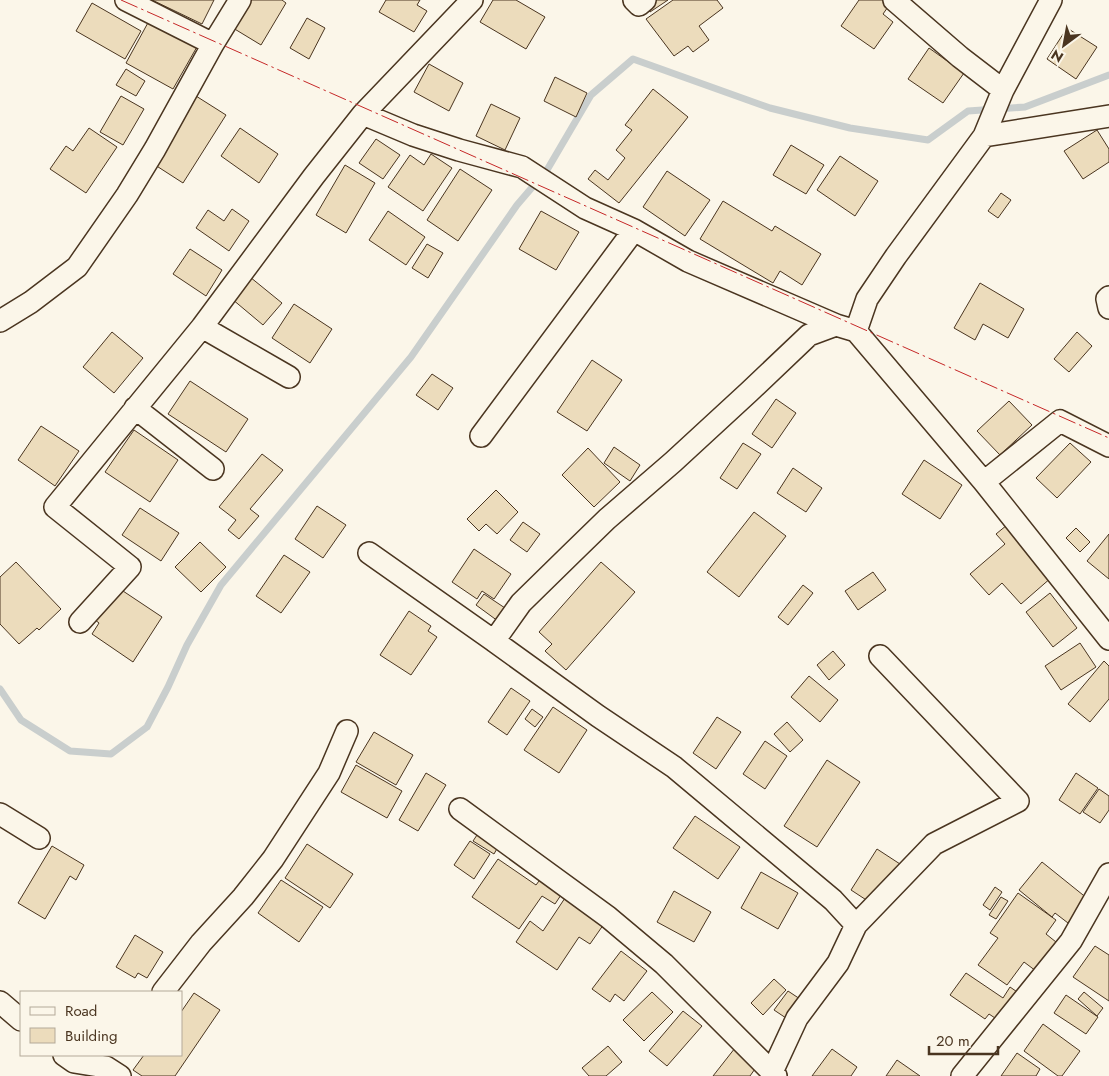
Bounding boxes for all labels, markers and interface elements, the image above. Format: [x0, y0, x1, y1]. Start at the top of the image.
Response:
north arrow [1039, 20, 1089, 70]
text: N [1047, 45, 1067, 67]
legend [20, 991, 182, 1056]
text: Road [65, 1000, 97, 1022]
scale bar [929, 1024, 998, 1056]
text: Building [65, 1025, 117, 1047]
text: 20 m [936, 1030, 970, 1052]

